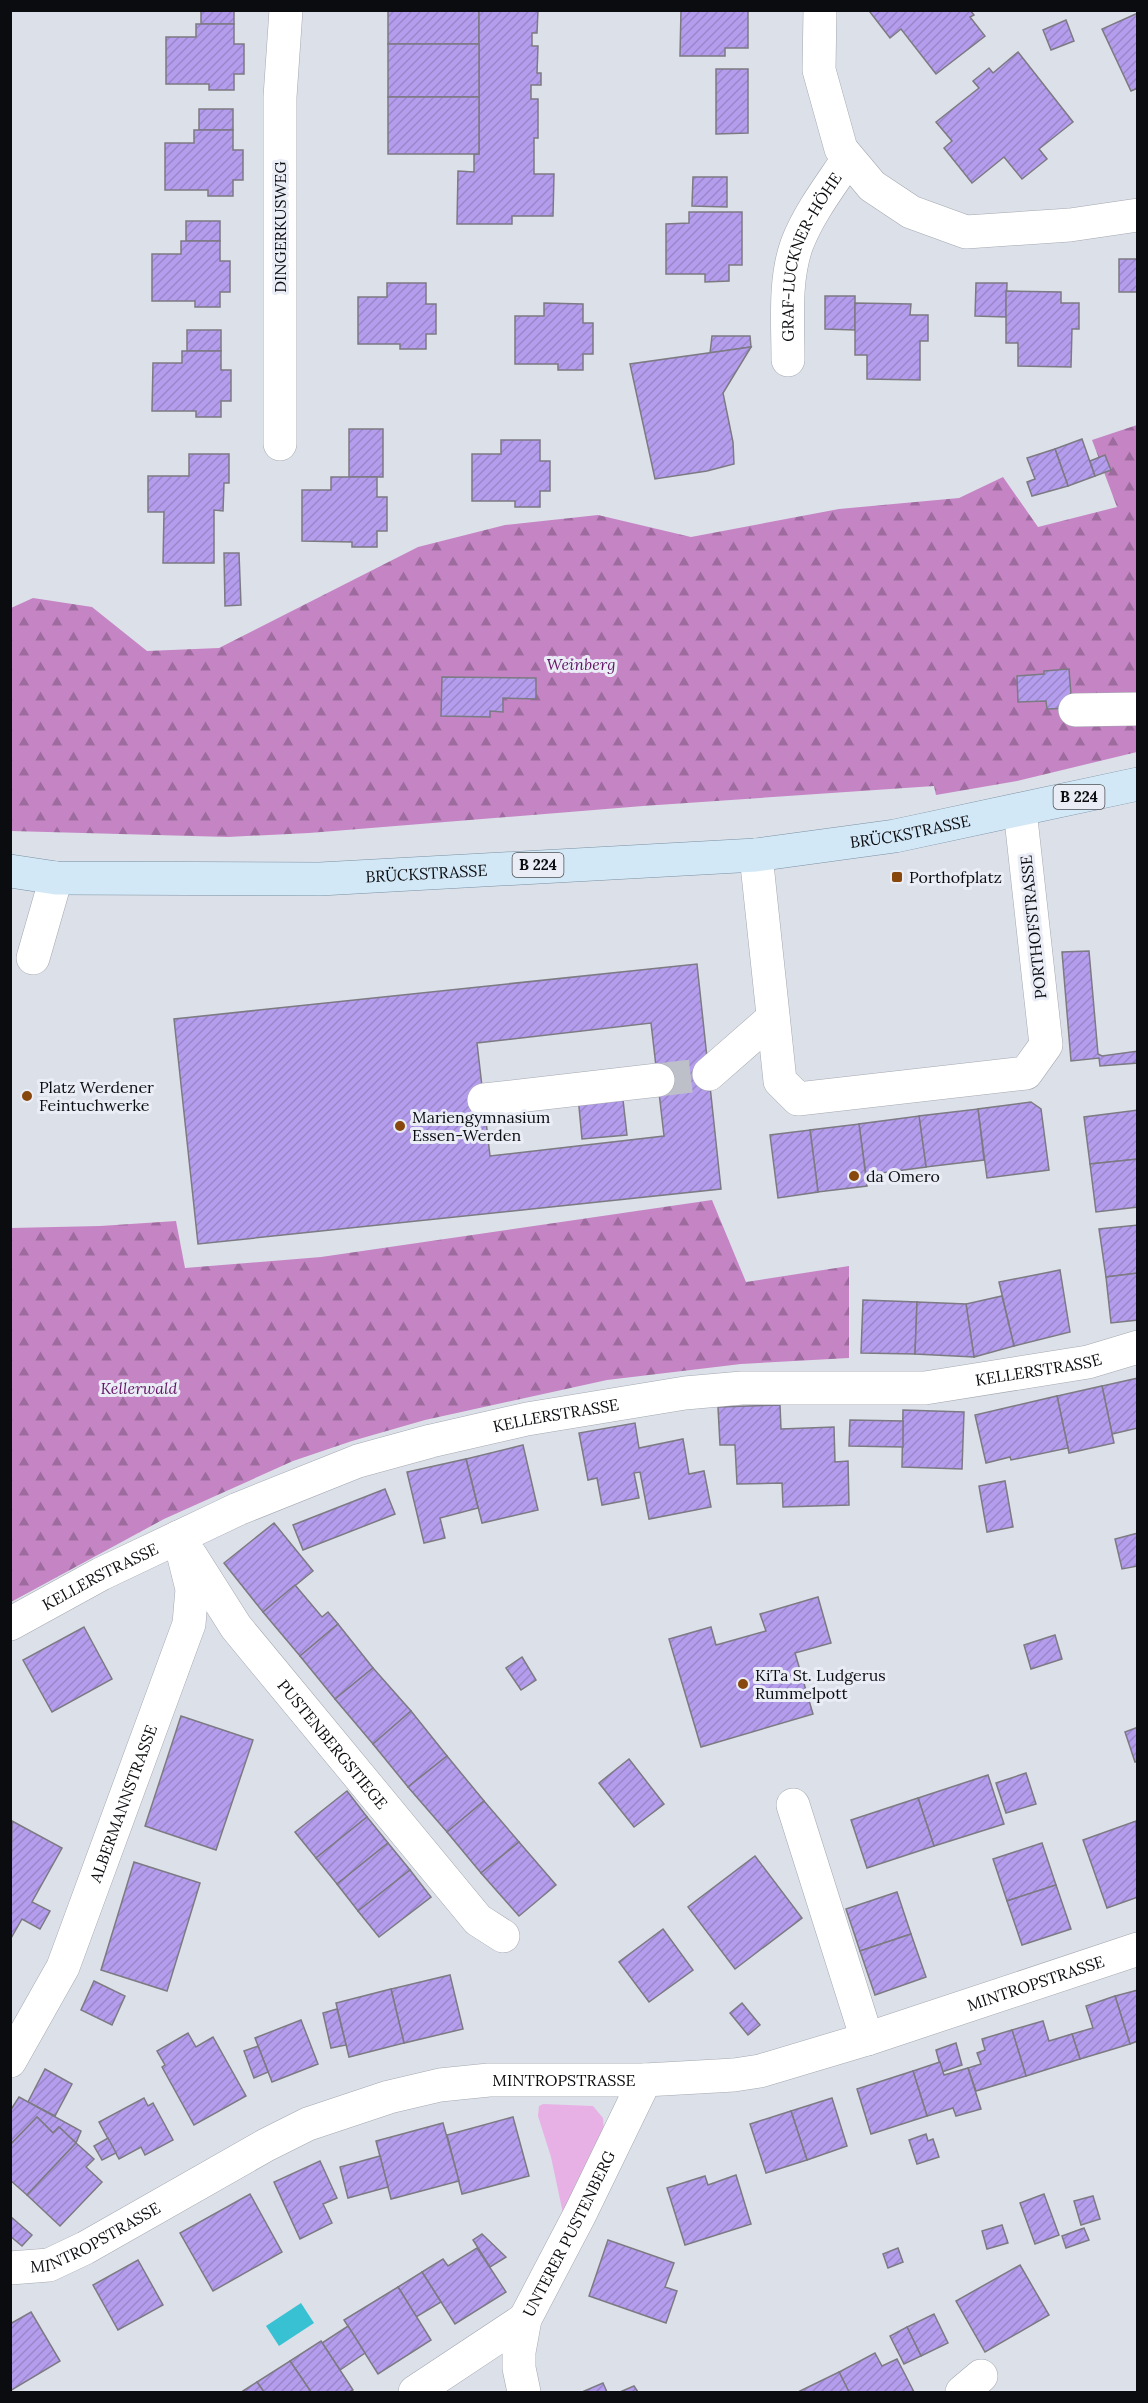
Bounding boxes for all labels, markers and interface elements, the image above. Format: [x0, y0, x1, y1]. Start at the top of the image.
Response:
street label: DINGERKUSWEG [270, 161, 290, 293]
street label: GRAF-LUCKNER-HÖHE [777, 169, 846, 342]
park label: Weinberg [547, 654, 615, 674]
road number: B 224 [1054, 785, 1104, 809]
street label: BRÜCKSTRASSE [849, 810, 972, 852]
road number: B 224 [512, 853, 564, 877]
street label: PORTHOFSTRASSE [1015, 854, 1050, 1000]
street label: BRÜCKSTRASSE [365, 860, 488, 886]
place label: Porthofplatz [909, 867, 1002, 887]
marker: Porthofplatz [890, 870, 904, 884]
place label: Platz Werdener Feintuchwerke [39, 1077, 154, 1115]
marker: Platz Werdener Feintuchwerke [20, 1089, 34, 1103]
place label: Mariengymnasium Essen-Werden [412, 1107, 550, 1145]
marker: Mariengymnasium Essen-Werden [393, 1119, 407, 1133]
place label: da Omero [866, 1166, 940, 1186]
marker: da Omero [847, 1169, 861, 1183]
street label: KELLERSTRASSE [974, 1349, 1104, 1390]
park label: Kellerwald [101, 1378, 178, 1398]
street label: KELLERSTRASSE [491, 1394, 620, 1437]
street label: KELLERSTRASSE [39, 1538, 161, 1614]
place label: KiTa St. Ludgerus Rummelpott [755, 1665, 886, 1703]
street label: PUSTENBERGSTIEGE [273, 1675, 392, 1813]
marker: KiTa St. Ludgerus Rummelpott [736, 1677, 750, 1691]
street label: ALBERMANNSTRASSE [85, 1722, 161, 1886]
street label: MINTROPSTRASSE [965, 1951, 1107, 2015]
street label: MINTROPSTRASSE [492, 2070, 635, 2090]
street label: UNTERER PUSTENBERG [518, 2147, 619, 2320]
street label: MINTROPSTRASSE [30, 2197, 164, 2276]

